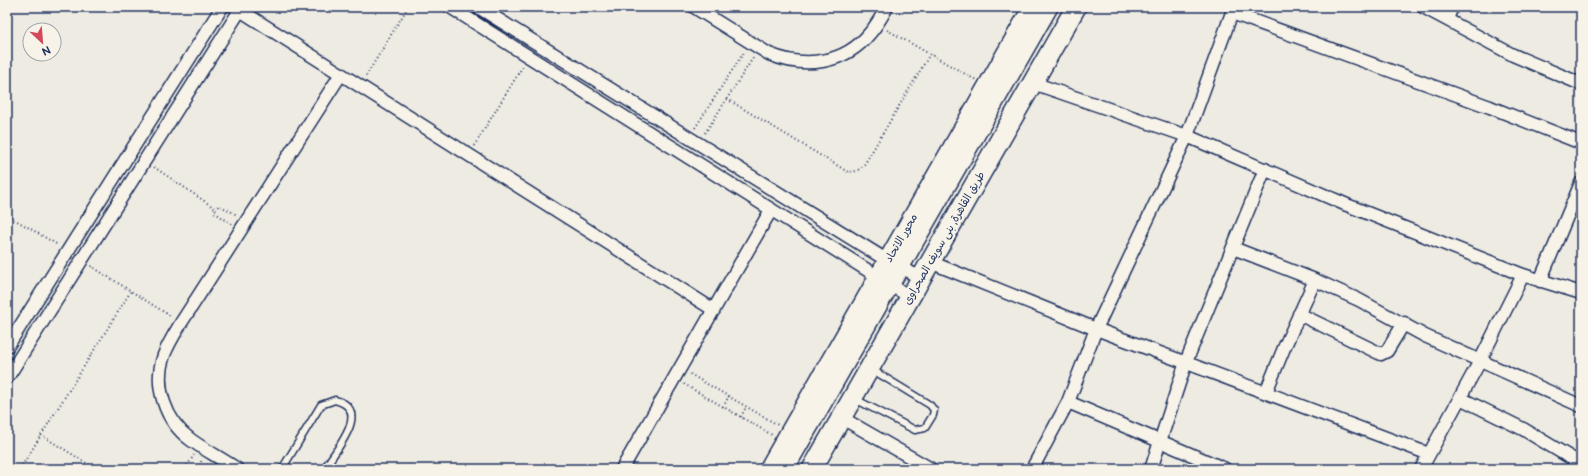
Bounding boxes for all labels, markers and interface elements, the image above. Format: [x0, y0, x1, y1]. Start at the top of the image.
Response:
north arrow [22, 22, 62, 62]
text: N [40, 43, 53, 58]
street label: طريق القاهرة, بنى سويف الصحراوى [900, 169, 988, 307]
street label: محور الاتحاد [882, 211, 921, 265]

